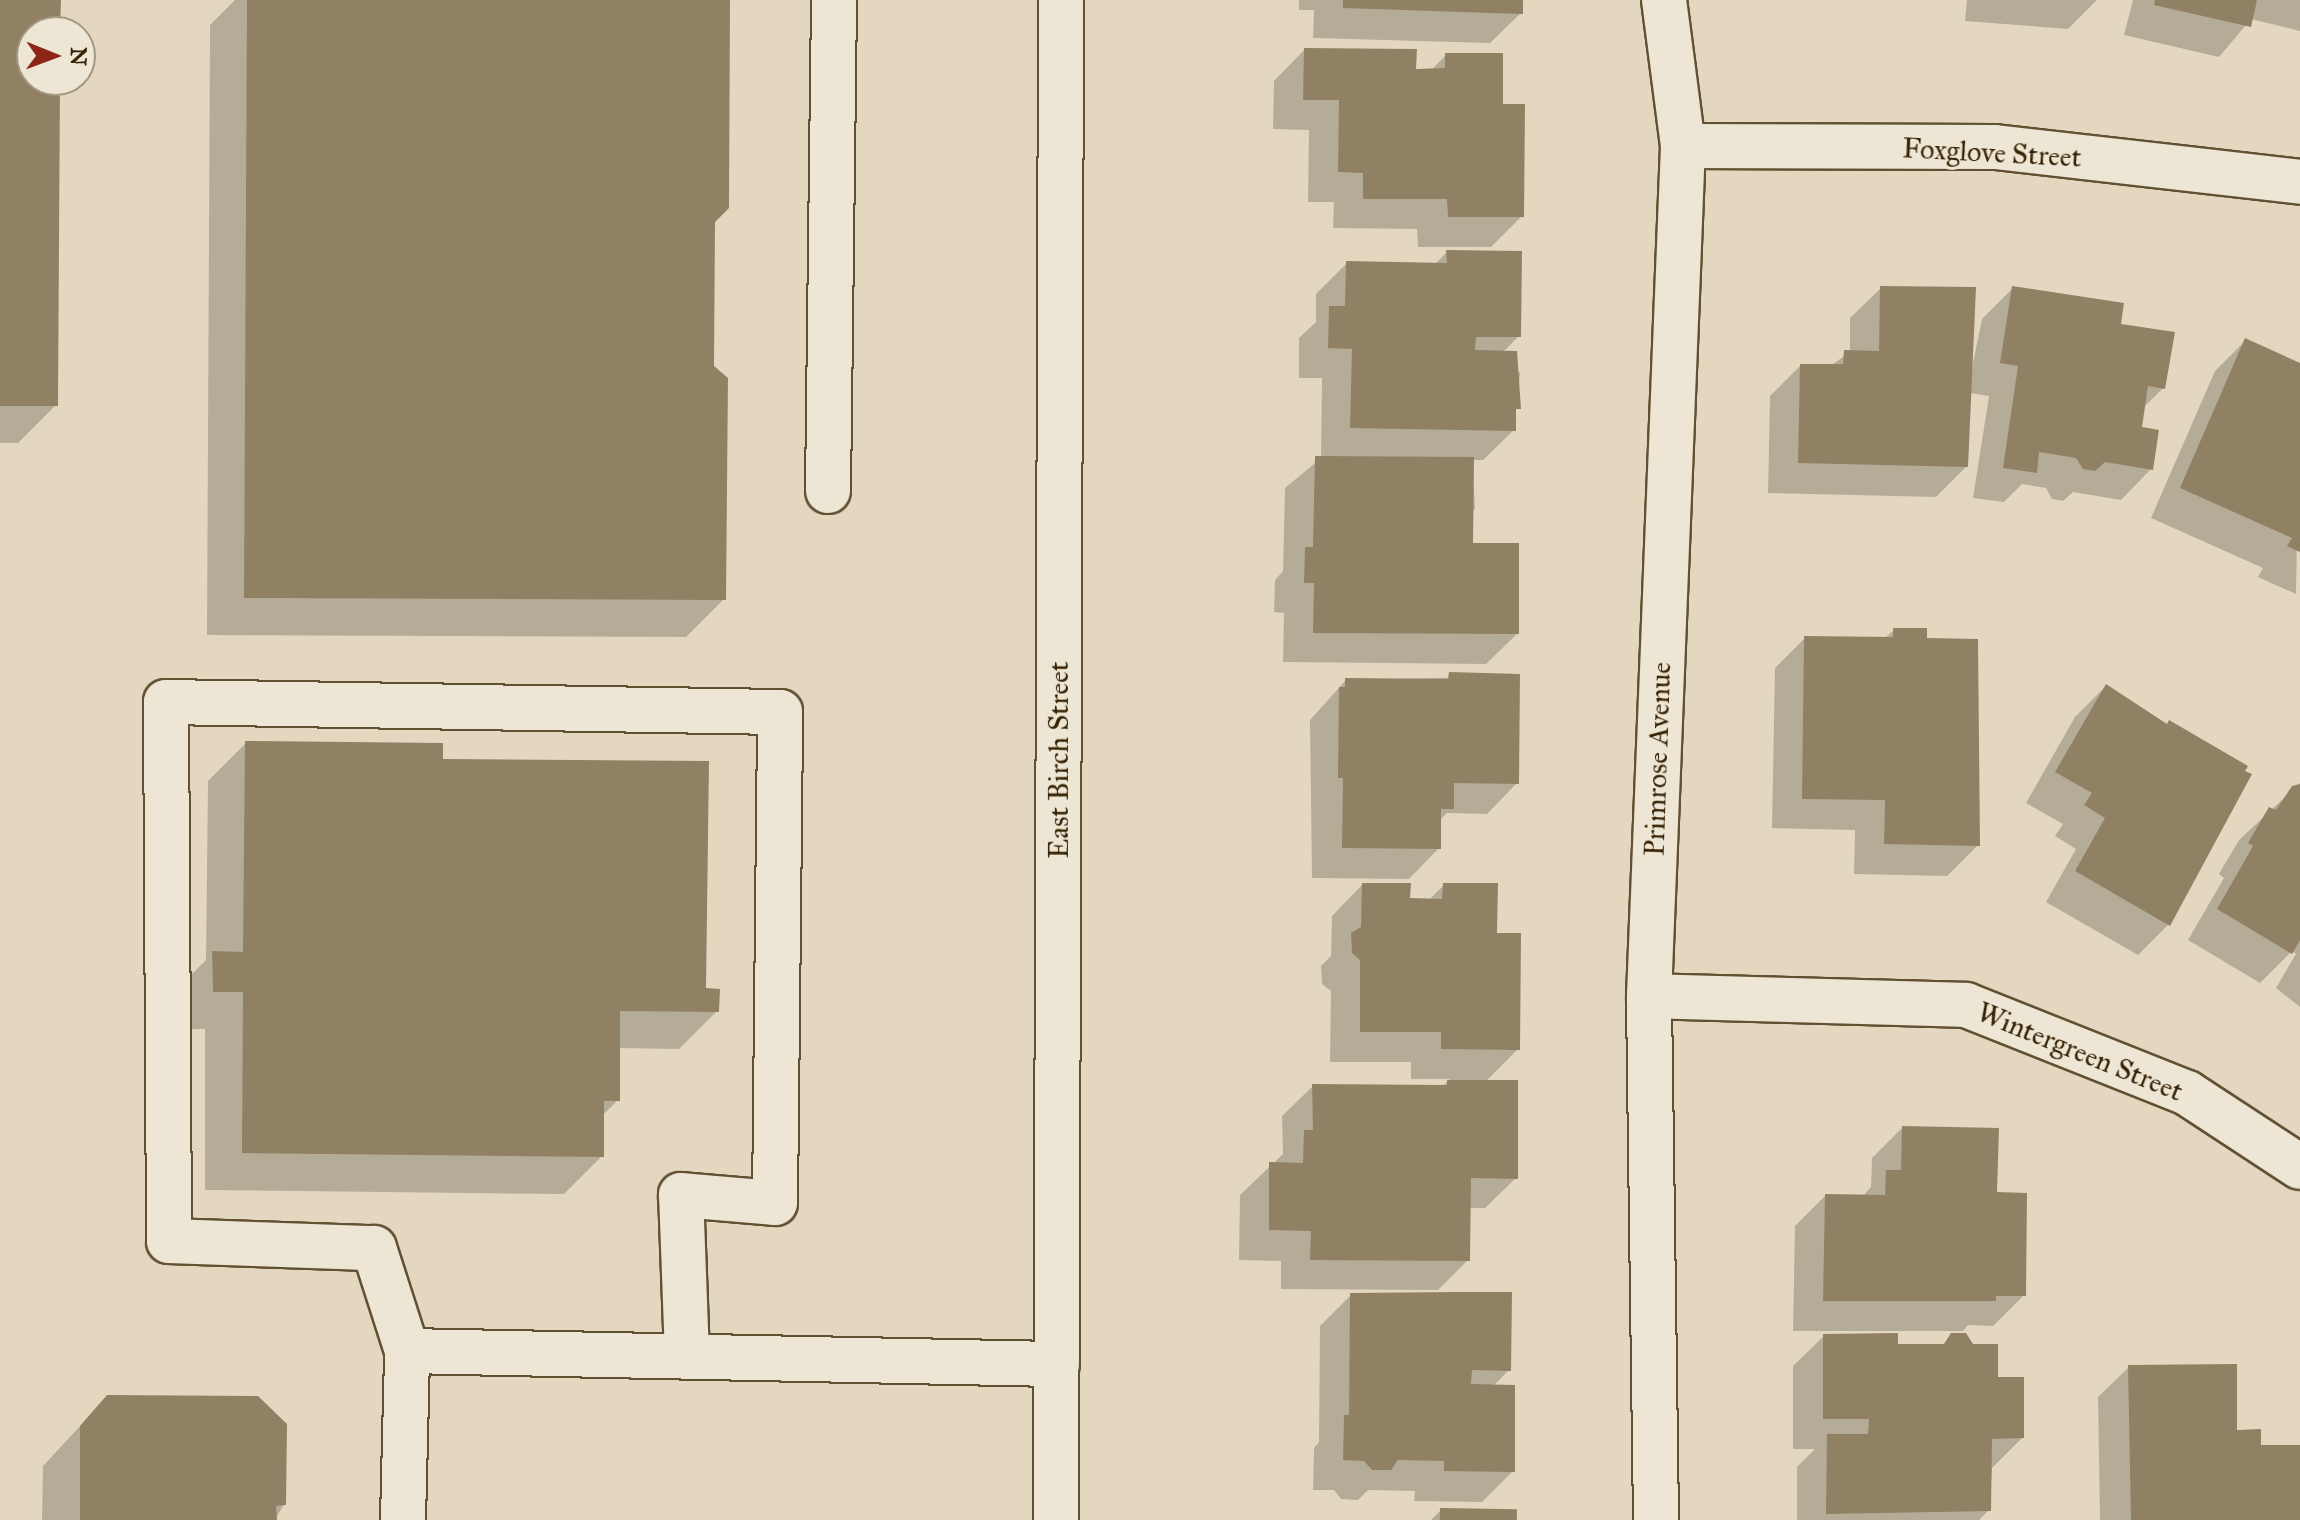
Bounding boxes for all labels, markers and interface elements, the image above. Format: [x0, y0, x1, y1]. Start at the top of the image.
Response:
north arrow [16, 16, 96, 96]
text: N [65, 47, 92, 66]
street label: Foxglove Street [1902, 132, 2082, 174]
street label: East Birch Street [1042, 661, 1076, 859]
street label: Primrose Avenue [1638, 661, 1678, 857]
street label: Wintergreen Street [1972, 995, 2188, 1109]

